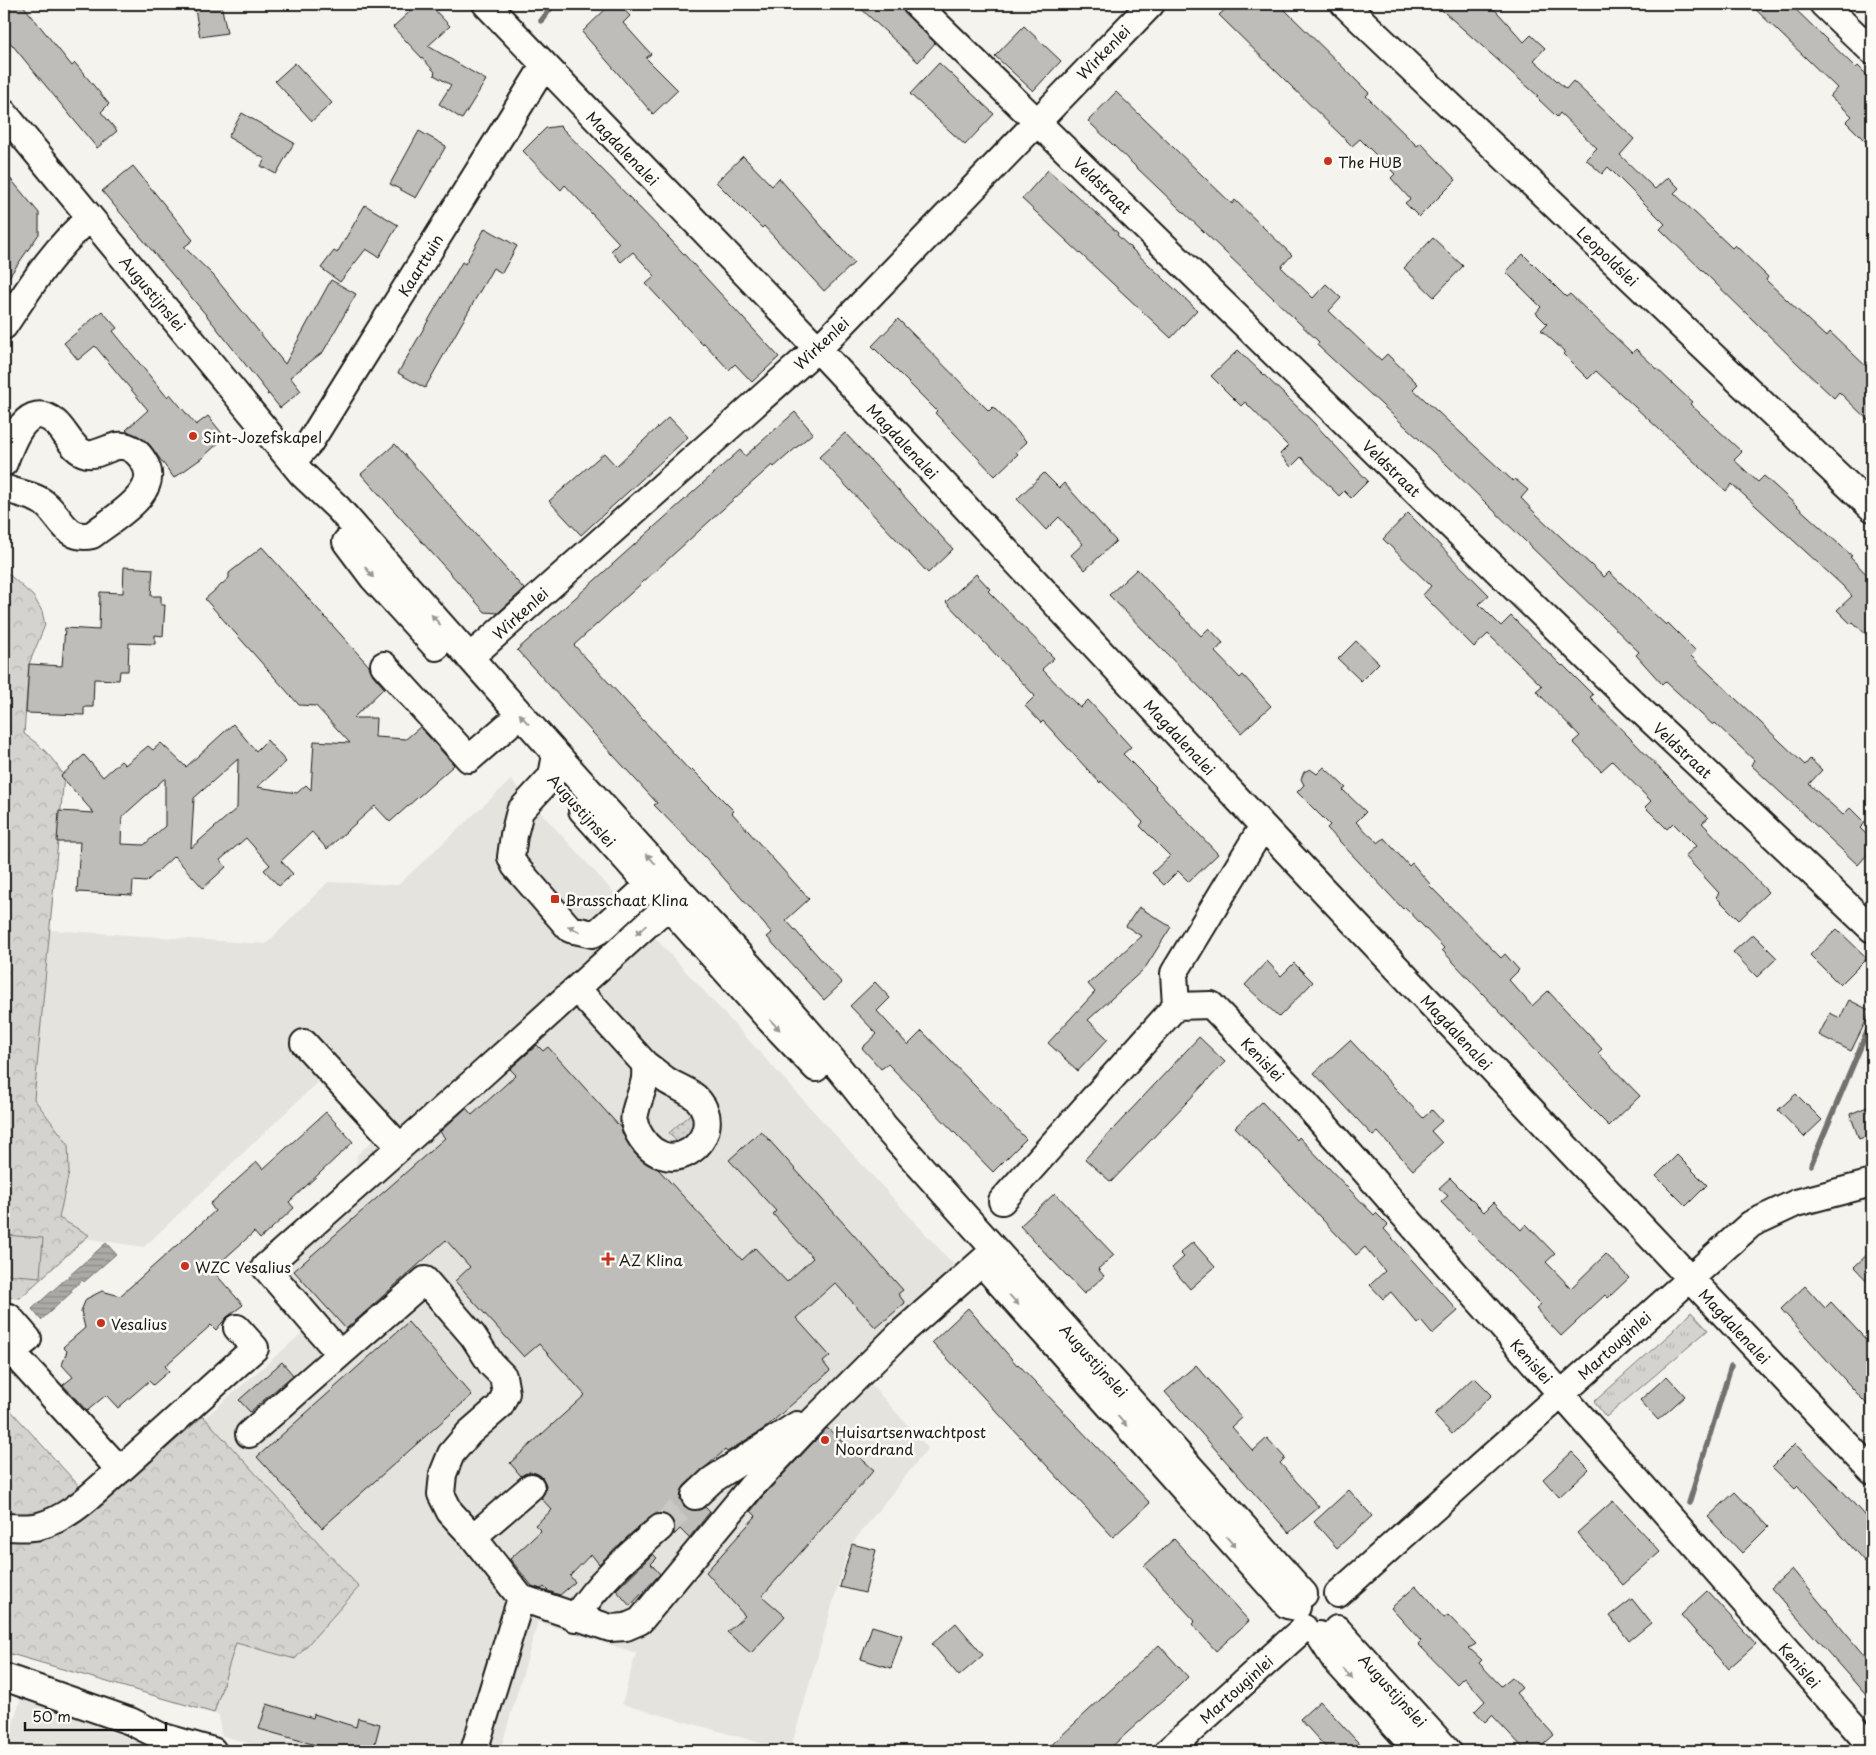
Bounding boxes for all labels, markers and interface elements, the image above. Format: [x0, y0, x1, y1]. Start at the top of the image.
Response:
street label: Wirkenlei [1071, 19, 1135, 85]
street label: Magdalenalei [581, 105, 665, 191]
place label: The HUB [1338, 150, 1402, 173]
street label: Veldstraat [1069, 151, 1137, 219]
marker: The HUB [1322, 155, 1334, 167]
street label: Leopoldslei [1572, 221, 1644, 291]
street label: Kaarttuin [392, 229, 448, 301]
street label: Augustijnslei [115, 250, 191, 336]
street label: Wirkenlei [788, 311, 854, 375]
street label: Magdalenalei [862, 398, 944, 484]
place label: Sint-Jozefskapel [203, 425, 322, 448]
marker: Sint-Jozefskapel [187, 430, 199, 442]
street label: Veldstraat [1358, 434, 1426, 502]
one-way arrow [364, 565, 374, 579]
street label: Wirkenlei [487, 582, 553, 644]
one-way arrow [431, 614, 442, 627]
street label: Magdalenalei [1139, 694, 1221, 780]
one-way arrow [518, 713, 530, 725]
street label: Veldstraat [1648, 717, 1718, 783]
street label: Augustijnslei [543, 768, 621, 852]
one-way arrow [645, 852, 656, 865]
place label: Brasschaat Klina [565, 888, 689, 911]
marker: Brasschaat Klina [549, 893, 561, 905]
one-way arrow [635, 924, 648, 935]
one-way arrow [566, 925, 581, 933]
street label: Magdalenalei [1416, 989, 1498, 1075]
one-way arrow [769, 1019, 781, 1031]
street label: Kenislei [1236, 1032, 1290, 1086]
place label: AZ Klina [619, 1248, 683, 1271]
marker: AZ Klina [601, 1252, 615, 1266]
place label: WZC Vesalius [195, 1255, 291, 1278]
marker: WZC Vesalius [179, 1260, 191, 1272]
street label: Magdalenalei [1694, 1283, 1776, 1369]
one-way arrow [1008, 1293, 1020, 1305]
street label: Martouginlei [1572, 1306, 1656, 1384]
place label: Vesalius [111, 1312, 167, 1335]
marker: Vesalius [95, 1317, 107, 1329]
street label: Augustijnslei [1055, 1318, 1133, 1402]
street label: Kenislei [1505, 1333, 1559, 1389]
one-way arrow [1117, 1414, 1128, 1427]
place label: Huisartsenwachtpost Noordrand [835, 1420, 986, 1460]
marker: Huisartsenwachtpost Noordrand [819, 1434, 831, 1446]
one-way arrow [1225, 1535, 1237, 1547]
street label: Kenislei [1774, 1637, 1826, 1693]
street label: Augustijnslei [1354, 1648, 1432, 1732]
street label: Martouginlei [1194, 1650, 1278, 1728]
one-way arrow [1342, 1668, 1354, 1680]
scale bar [25, 1700, 166, 1732]
text: 50 m [32, 1704, 71, 1727]

